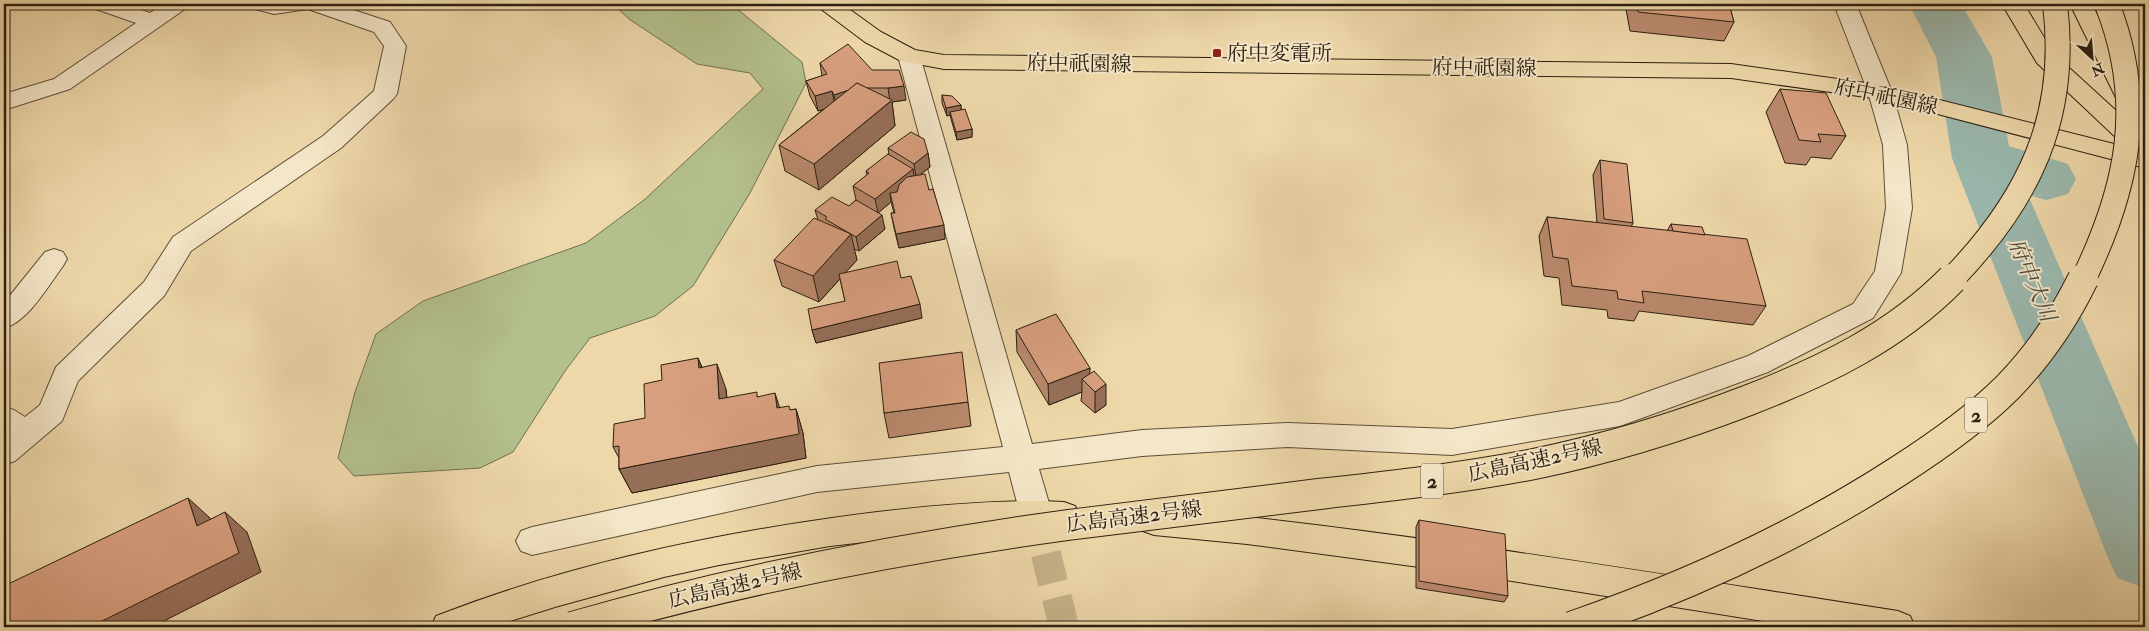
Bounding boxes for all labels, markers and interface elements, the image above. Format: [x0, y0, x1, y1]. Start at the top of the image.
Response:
north arrow [2066, 32, 2116, 82]
place label: 府中変電所 [1227, 40, 1332, 67]
marker: 府中変電所 [1211, 47, 1223, 59]
street label: 府中祇園線 [1026, 50, 1132, 78]
street label: 府中祇園線 [1431, 54, 1537, 82]
text: N [2088, 58, 2108, 80]
street label: 府中祇園線 [1832, 73, 1940, 121]
water label: 府中大川 [2002, 234, 2063, 328]
road number: 2 [1965, 398, 1987, 432]
street label: 広島高速2号線 [1465, 434, 1605, 488]
road number: 2 [1421, 464, 1443, 498]
street label: 広島高速2号線 [1065, 495, 1203, 539]
street label: 広島高速2号線 [665, 557, 805, 615]

